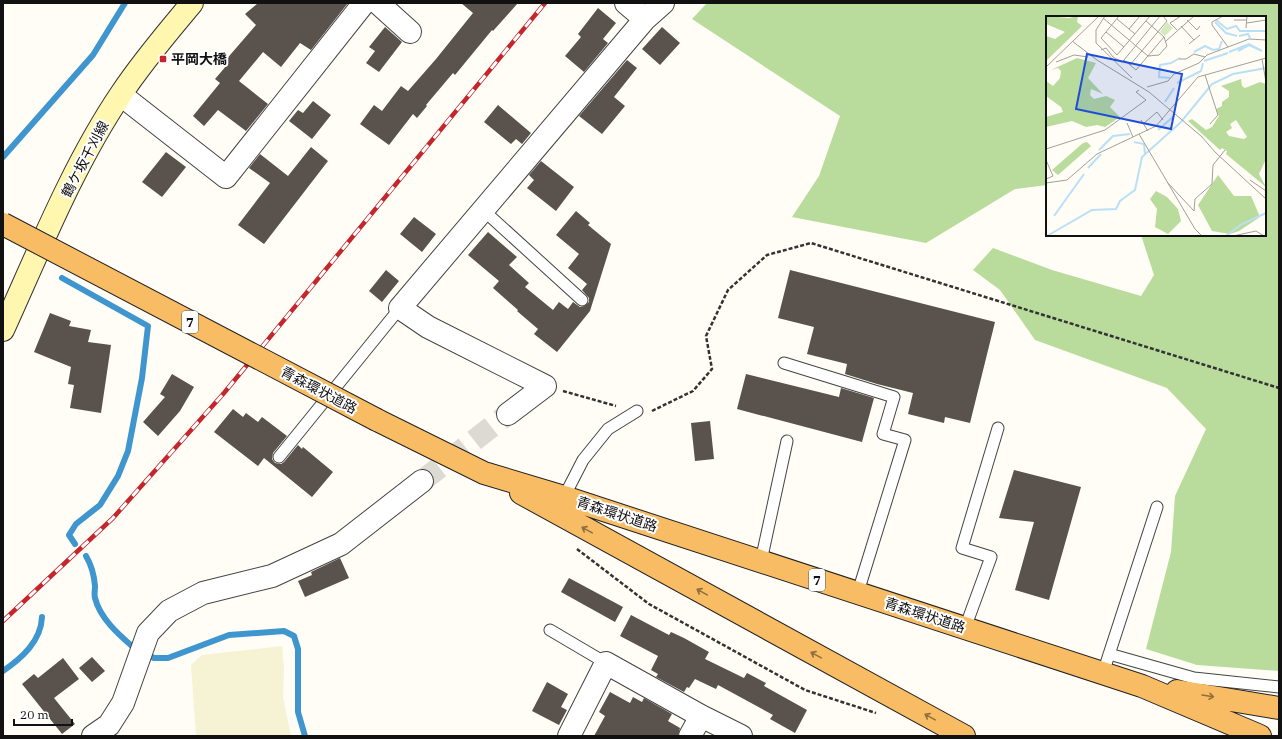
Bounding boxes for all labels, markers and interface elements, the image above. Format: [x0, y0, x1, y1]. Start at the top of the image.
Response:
inset map [1046, 16, 1266, 236]
place label: 平岡大橋 [171, 50, 227, 68]
marker: 平岡大橋 [158, 54, 168, 64]
street label: 鶴ケ坂千刈線 [57, 118, 113, 200]
road number: 7 [182, 311, 198, 333]
street label: 青森環状道路 [278, 362, 360, 418]
street label: 青森環状道路 [574, 492, 660, 536]
one-way arrow [582, 525, 594, 533]
road number: 7 [809, 569, 825, 591]
one-way arrow [696, 588, 708, 595]
street label: 青森環状道路 [882, 593, 968, 637]
one-way arrow [810, 650, 822, 658]
one-way arrow [1201, 692, 1214, 700]
scale bar [14, 701, 72, 727]
text: 20 m [20, 707, 49, 722]
one-way arrow [924, 713, 936, 720]

